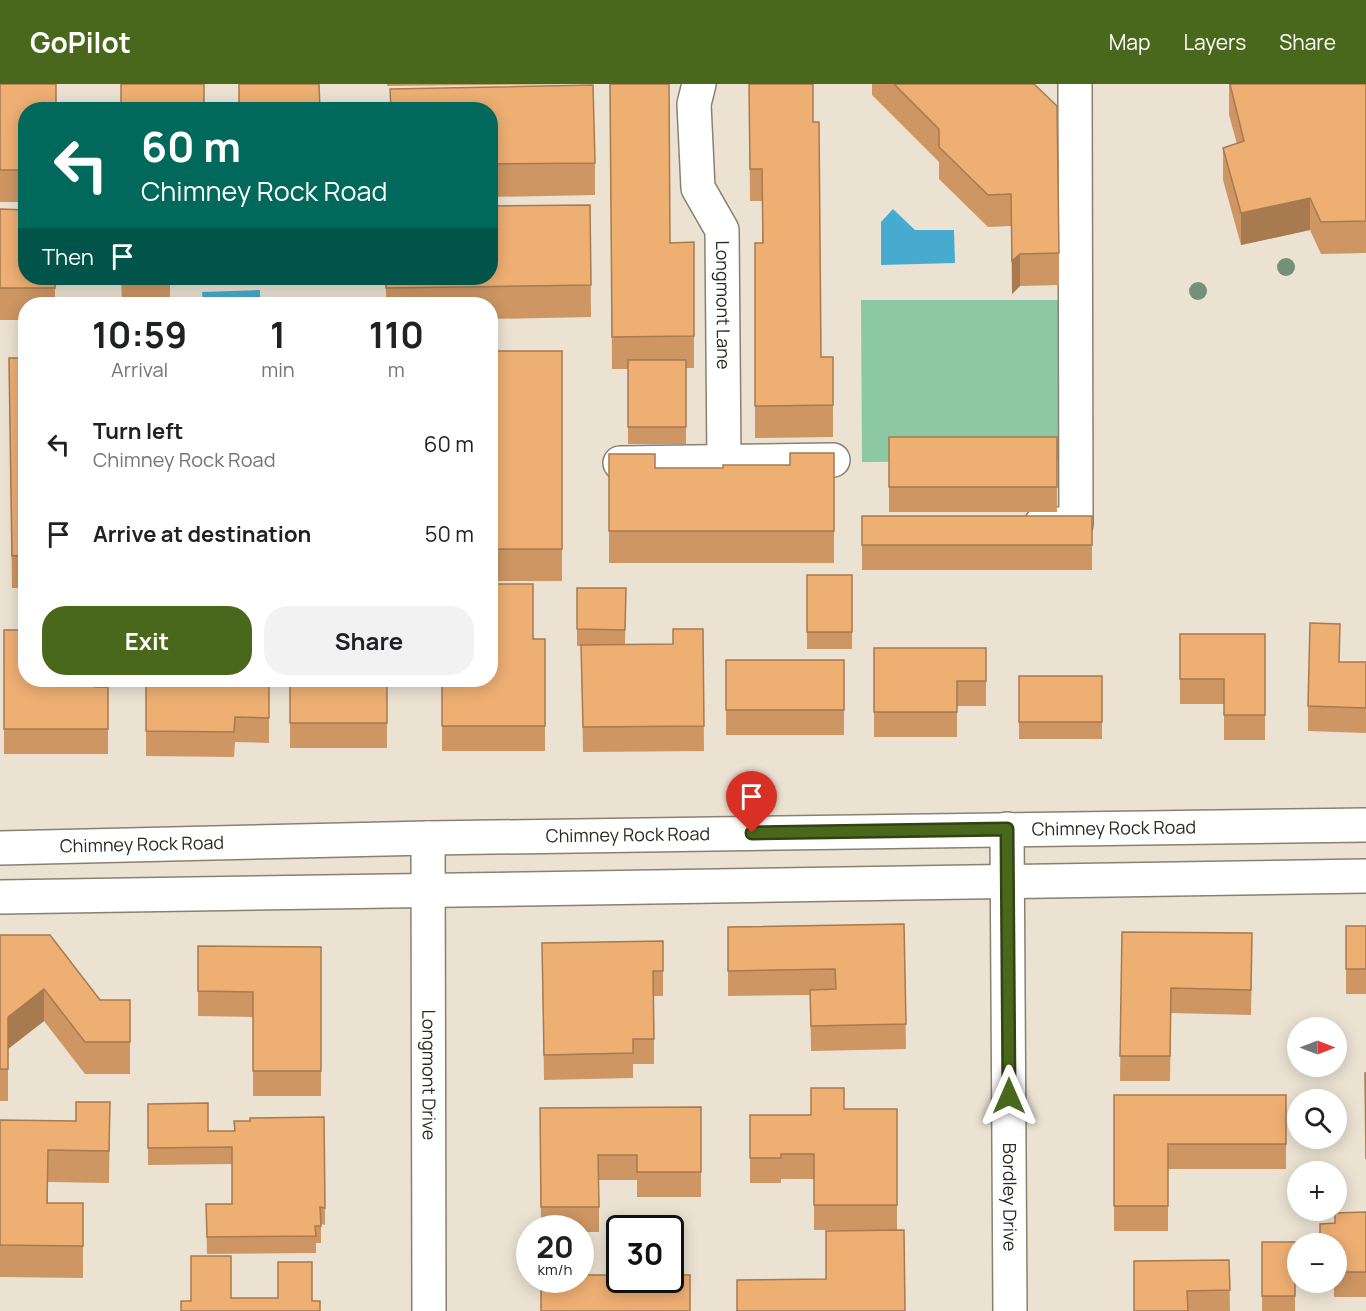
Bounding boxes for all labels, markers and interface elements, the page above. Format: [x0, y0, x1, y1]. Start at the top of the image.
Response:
text: GoPilot [30, 23, 131, 61]
text: Map [1109, 28, 1150, 56]
text: Layers [1183, 28, 1246, 56]
text: Share [1279, 28, 1336, 56]
text: 60 m [141, 117, 241, 175]
icon: left [42, 126, 120, 204]
text: Chimney Rock Road [141, 172, 387, 209]
icon: arrive [106, 240, 139, 273]
street label: Longmont Lane [711, 240, 736, 370]
text: Then [42, 242, 94, 272]
text: 10:59 [92, 310, 187, 359]
text: 1 [270, 310, 286, 359]
text: 110 [369, 310, 424, 359]
text: Arrival [111, 356, 168, 383]
text: min [261, 356, 295, 383]
text: m [388, 356, 405, 383]
text: Turn left [93, 416, 183, 446]
icon: left [42, 428, 75, 461]
text: 60 m [424, 429, 474, 459]
text: Chimney Rock Road [93, 446, 276, 473]
icon: arrive [42, 518, 75, 551]
text: Arrive at destination [93, 519, 311, 549]
text: 50 m [425, 519, 474, 549]
button: Exit [42, 606, 252, 675]
button: Share [264, 606, 474, 675]
pin [726, 771, 777, 833]
icon: arrive [735, 780, 768, 813]
street label: Chimney Rock Road [1031, 814, 1196, 841]
street label: Chimney Rock Road [546, 821, 710, 847]
street label: Chimney Rock Road [59, 830, 224, 858]
street label: Longmont Drive [417, 1010, 442, 1140]
north arrow [1287, 1017, 1347, 1077]
map controls [1287, 1017, 1347, 1293]
position arrow [977, 1064, 1041, 1128]
button: search [1287, 1089, 1347, 1149]
street label: Bordley Drive [998, 1143, 1023, 1251]
button: + [1287, 1161, 1347, 1221]
speed limit sign: 30 [606, 1215, 684, 1293]
text: 20 [536, 1226, 574, 1267]
button: − [1287, 1233, 1347, 1293]
text: km/h [538, 1259, 572, 1280]

